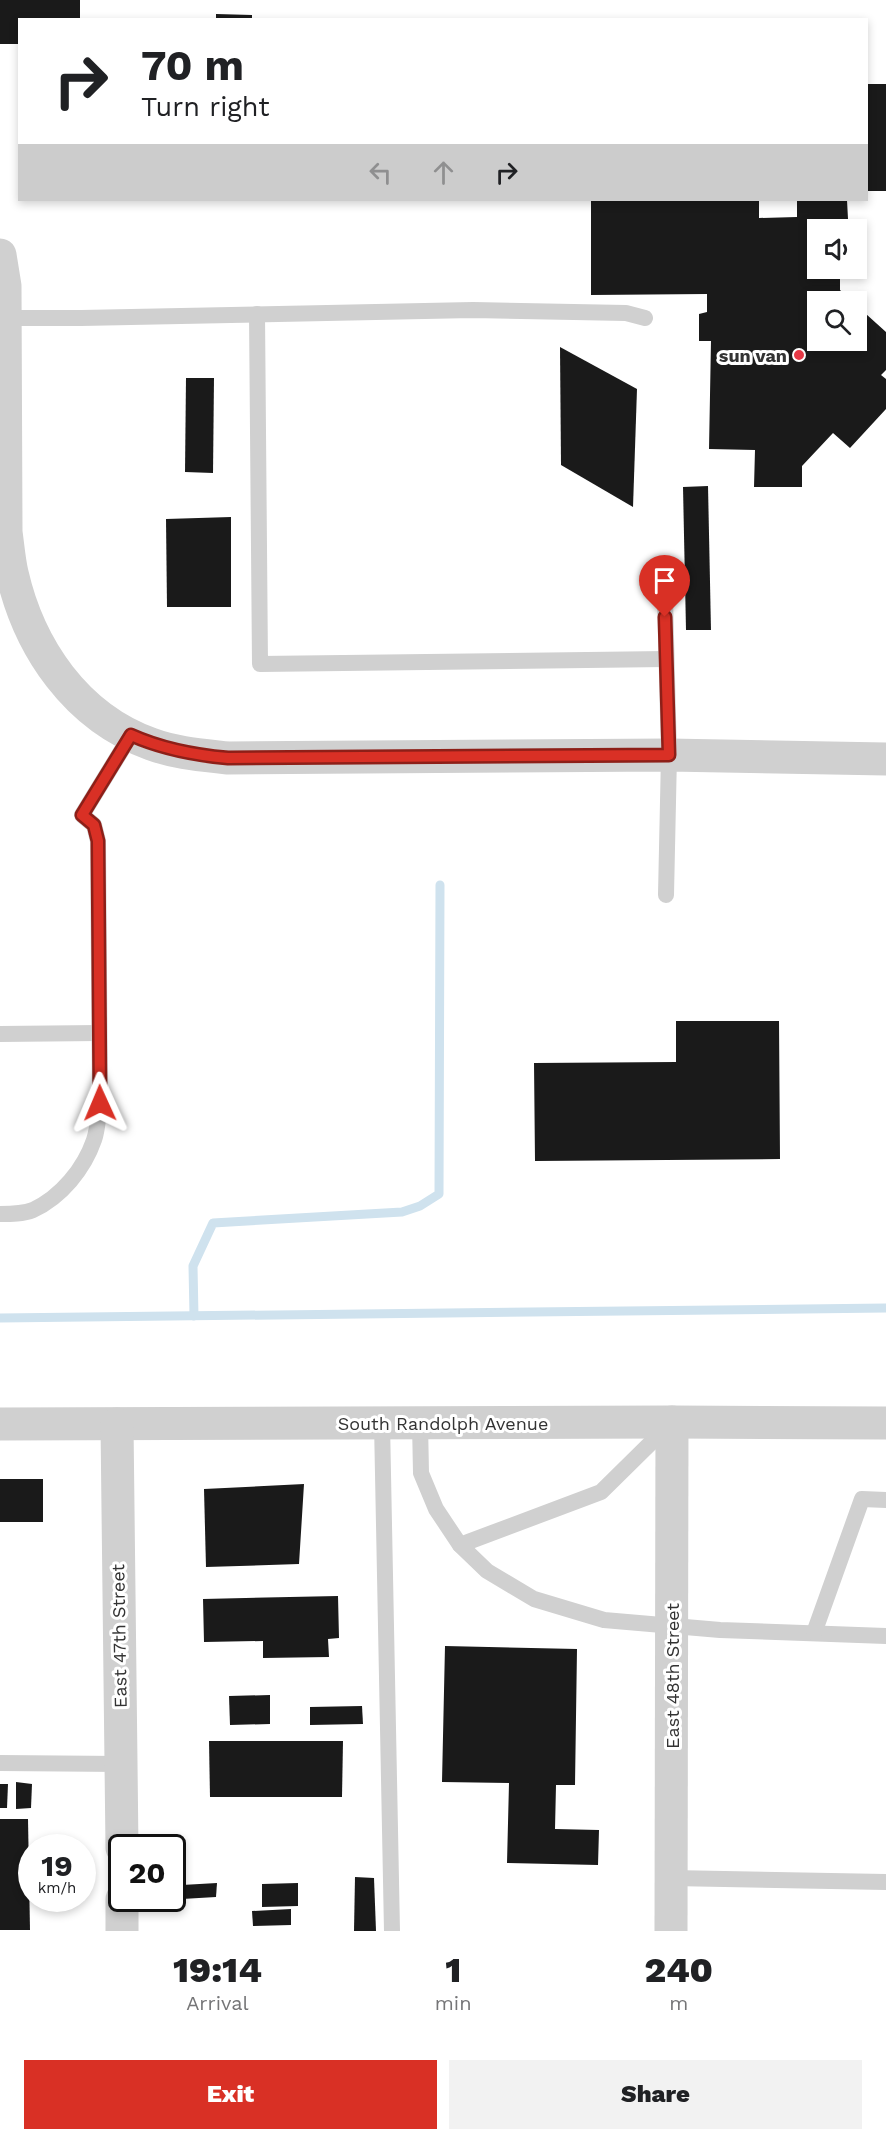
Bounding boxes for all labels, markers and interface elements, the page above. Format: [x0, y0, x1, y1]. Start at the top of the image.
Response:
text: 70 m [141, 41, 244, 90]
icon: right [42, 42, 120, 120]
text: Turn right [141, 91, 270, 123]
icon: left [364, 156, 397, 189]
icon: ahead [427, 156, 460, 189]
icon: right [490, 156, 523, 189]
map controls [807, 219, 867, 351]
button: sound [807, 219, 867, 279]
button: search [807, 291, 867, 351]
place label: sun van [719, 345, 787, 366]
marker: sun van [792, 348, 806, 362]
pin [639, 555, 690, 617]
icon: arrive [648, 564, 681, 597]
position arrow [68, 1071, 132, 1135]
street label: South Randolph Avenue [338, 1413, 548, 1434]
street label: East 47th Street [107, 1563, 131, 1708]
street label: East 48th Street [662, 1603, 683, 1749]
speed limit sign: 20 [108, 1834, 186, 1912]
text: 19 [41, 1848, 73, 1883]
text: km/h [38, 1879, 76, 1897]
text: 19:14 [173, 1949, 262, 1991]
text: 1 [445, 1949, 461, 1991]
text: 240 [644, 1949, 713, 1991]
text: Arrival [186, 1991, 249, 2015]
text: min [435, 1991, 472, 2015]
text: m [669, 1991, 688, 2015]
button: Exit [24, 2060, 437, 2129]
button: Share [449, 2060, 862, 2129]

